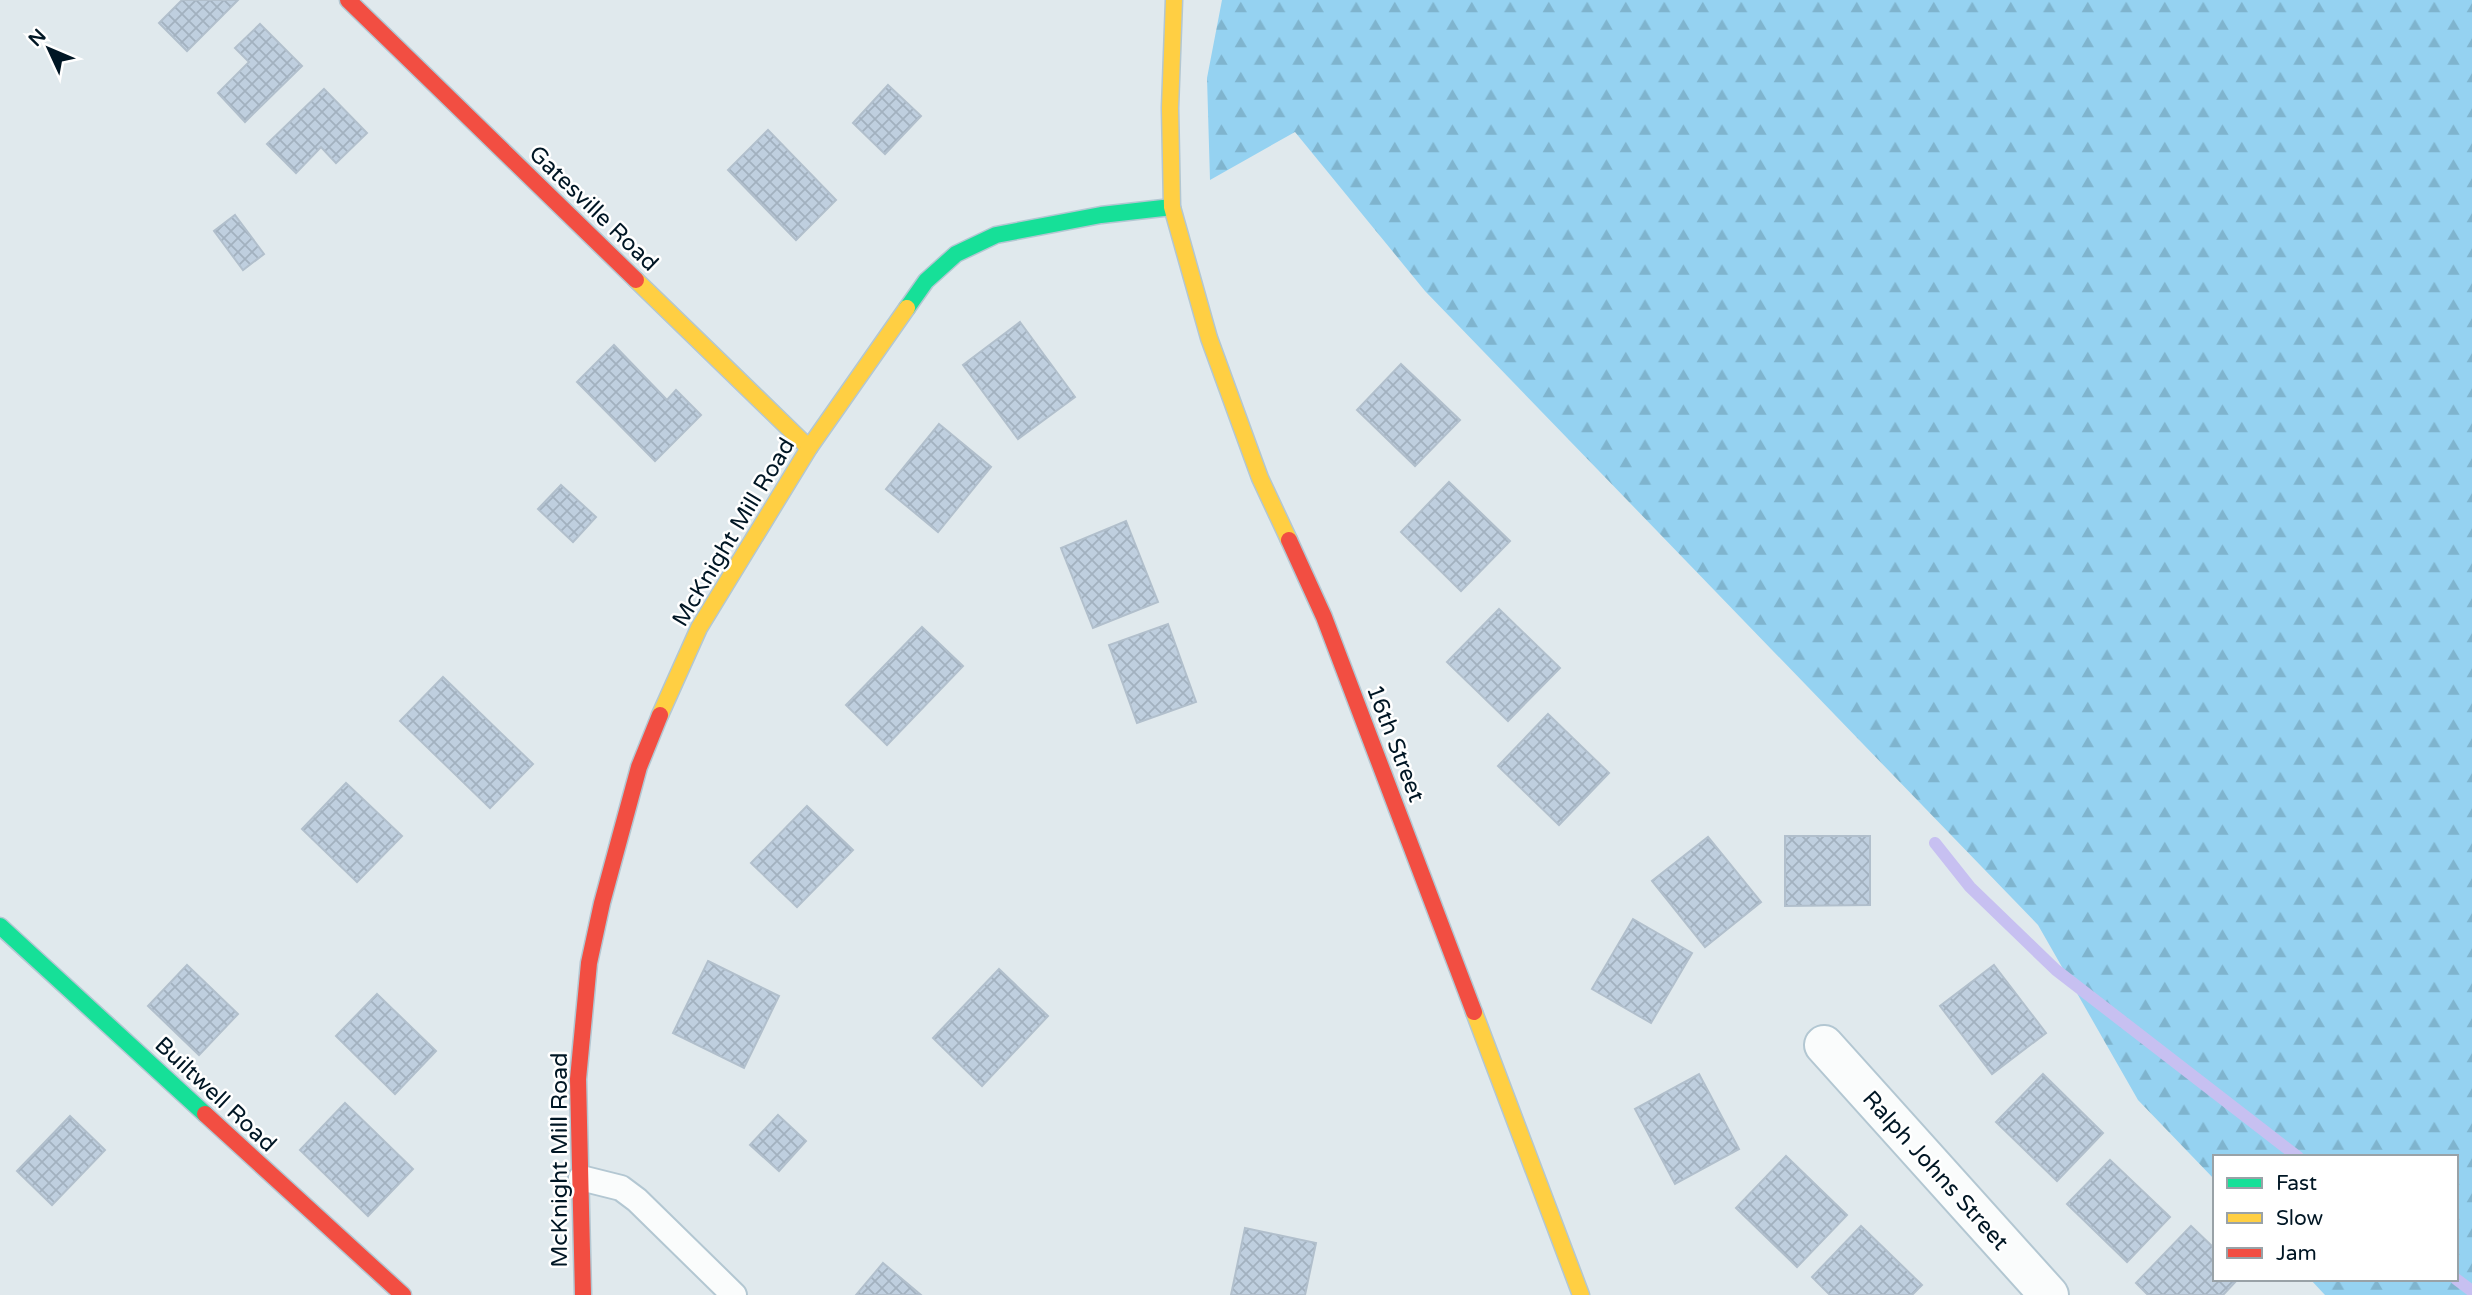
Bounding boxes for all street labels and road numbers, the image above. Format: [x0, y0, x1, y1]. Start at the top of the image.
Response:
street label: Gatesville Road [523, 140, 664, 277]
street label: McKnight Mill Road [666, 433, 801, 632]
street label: 16th Street [1360, 681, 1430, 806]
street label: Builtwell Road [149, 1031, 282, 1158]
street label: McKnight Mill Road [546, 1052, 574, 1268]
street label: Ralph Johns Street [1856, 1085, 2014, 1256]

